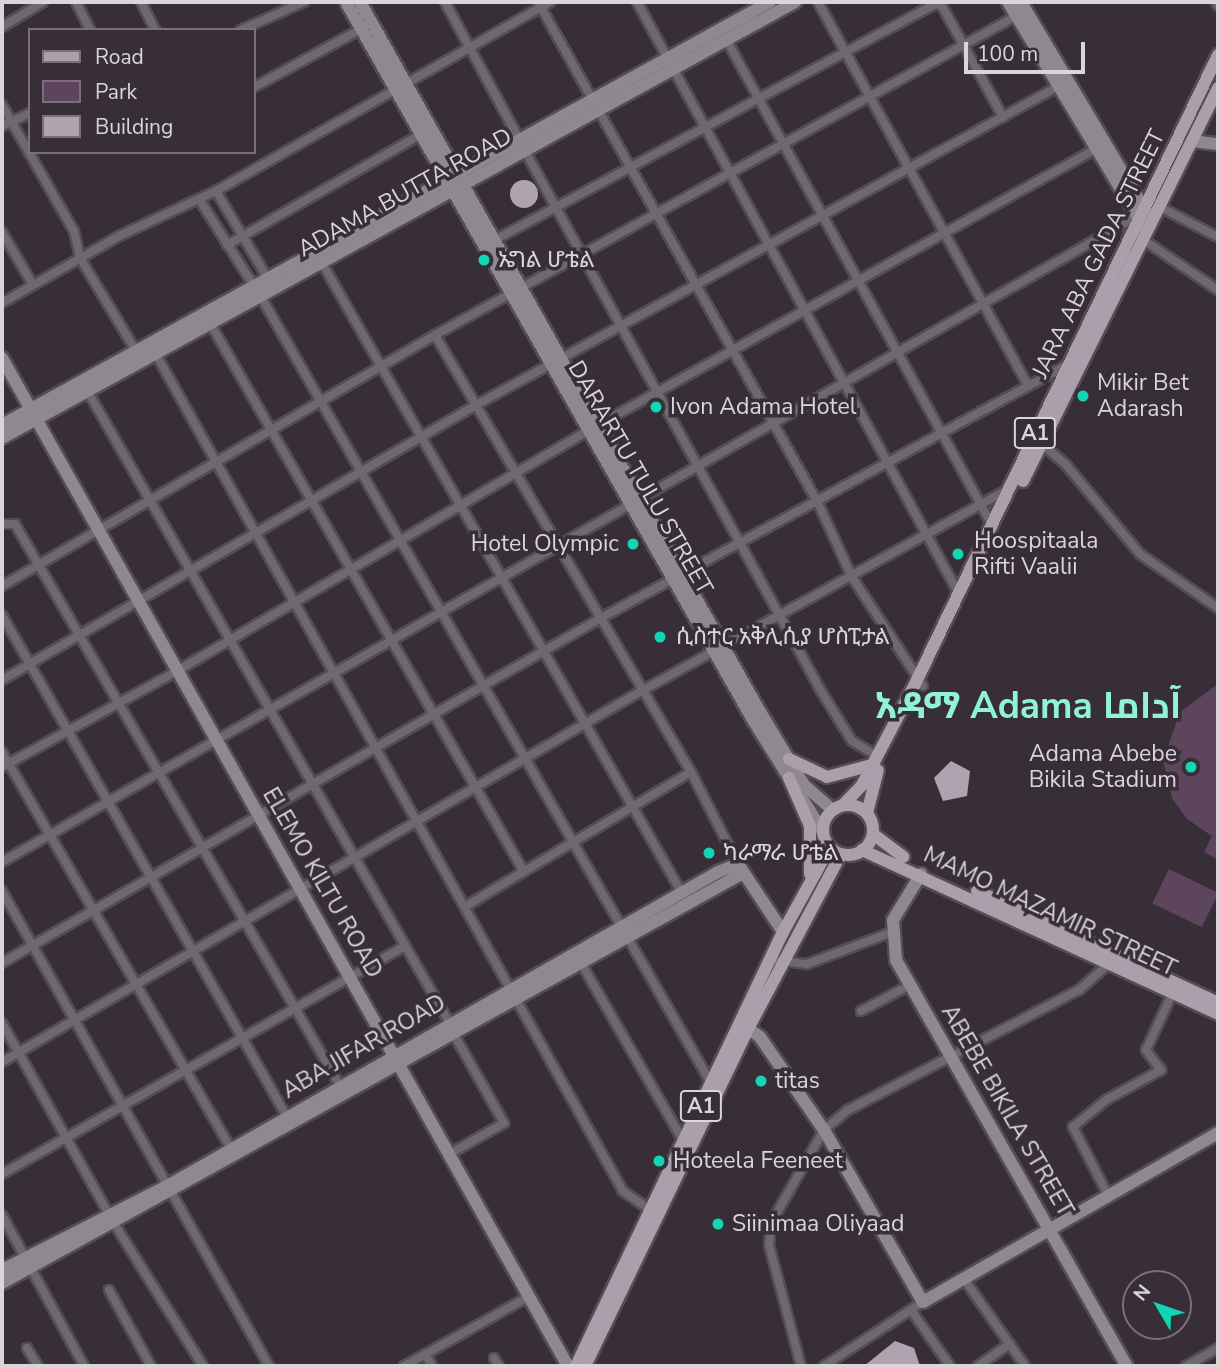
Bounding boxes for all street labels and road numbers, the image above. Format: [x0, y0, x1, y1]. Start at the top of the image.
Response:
street label: ADAMA BUTTA ROAD [293, 123, 517, 263]
street label: JARA ABA GADA STREET [1027, 125, 1171, 383]
street label: DARARTU TULU STREET [562, 356, 718, 600]
road number: A1 [1012, 416, 1058, 450]
street label: ELEMO KILTU ROAD [256, 783, 388, 983]
street label: MAMO MAZAMIR STREET [919, 841, 1181, 983]
street label: ABA JIFAR ROAD [277, 989, 451, 1105]
street label: ABEBE BIKILA STREET [935, 1000, 1079, 1222]
road number: A1 [678, 1088, 724, 1124]

